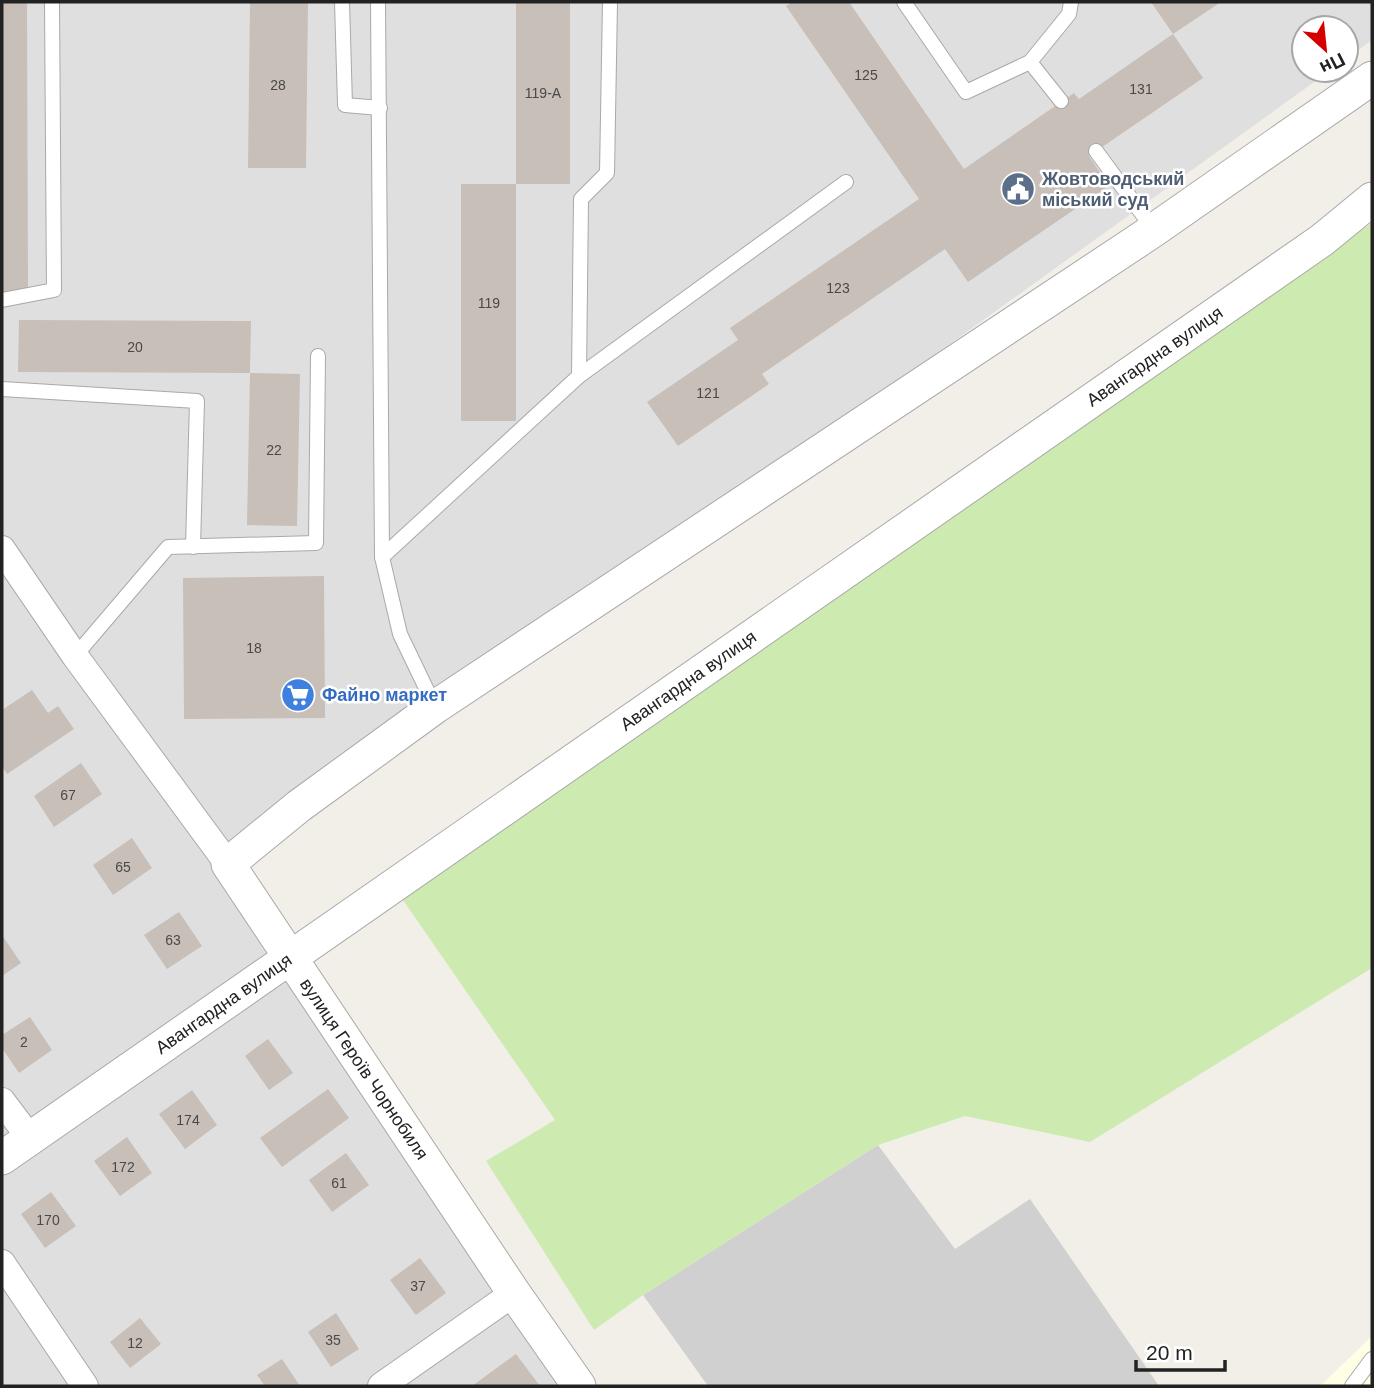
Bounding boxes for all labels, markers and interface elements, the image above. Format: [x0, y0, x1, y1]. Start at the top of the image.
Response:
north arrow [1290, 14, 1360, 84]
text: Пн [1317, 49, 1348, 79]
house number: 125 [854, 67, 878, 83]
house number: 28 [270, 77, 286, 93]
house number: 131 [1129, 81, 1153, 97]
house number: 119-А [525, 85, 562, 101]
place label: Жовтоводський міський суд [1041, 169, 1184, 210]
public building icon: Жовтоводський міський суд [999, 170, 1037, 208]
house number: 123 [826, 280, 850, 296]
house number: 119 [478, 295, 500, 311]
street label: Авангардна вулиця [1083, 302, 1226, 411]
house number: 20 [127, 339, 143, 355]
house number: 121 [696, 385, 720, 401]
house number: 22 [266, 442, 282, 458]
street label: Авангардна вулиця [617, 626, 760, 735]
house number: 18 [246, 640, 262, 656]
supermarket icon: Файно маркет [279, 676, 317, 714]
place label: Файно маркет [322, 685, 447, 705]
house number: 67 [60, 787, 76, 803]
house number: 65 [115, 859, 131, 875]
house number: 63 [165, 932, 181, 948]
street label: Авангардна вулиця [152, 950, 295, 1058]
street label: вулиця Героїв Чорнобиля [296, 975, 432, 1163]
house number: 2 [20, 1034, 28, 1050]
house number: 174 [176, 1112, 200, 1128]
house number: 172 [111, 1159, 135, 1175]
house number: 61 [331, 1175, 347, 1191]
house number: 170 [36, 1212, 60, 1228]
house number: 37 [410, 1278, 426, 1294]
scale bar [1136, 1328, 1225, 1372]
house number: 35 [325, 1332, 341, 1348]
house number: 12 [127, 1335, 143, 1351]
text: 20 m [1146, 1341, 1193, 1364]

